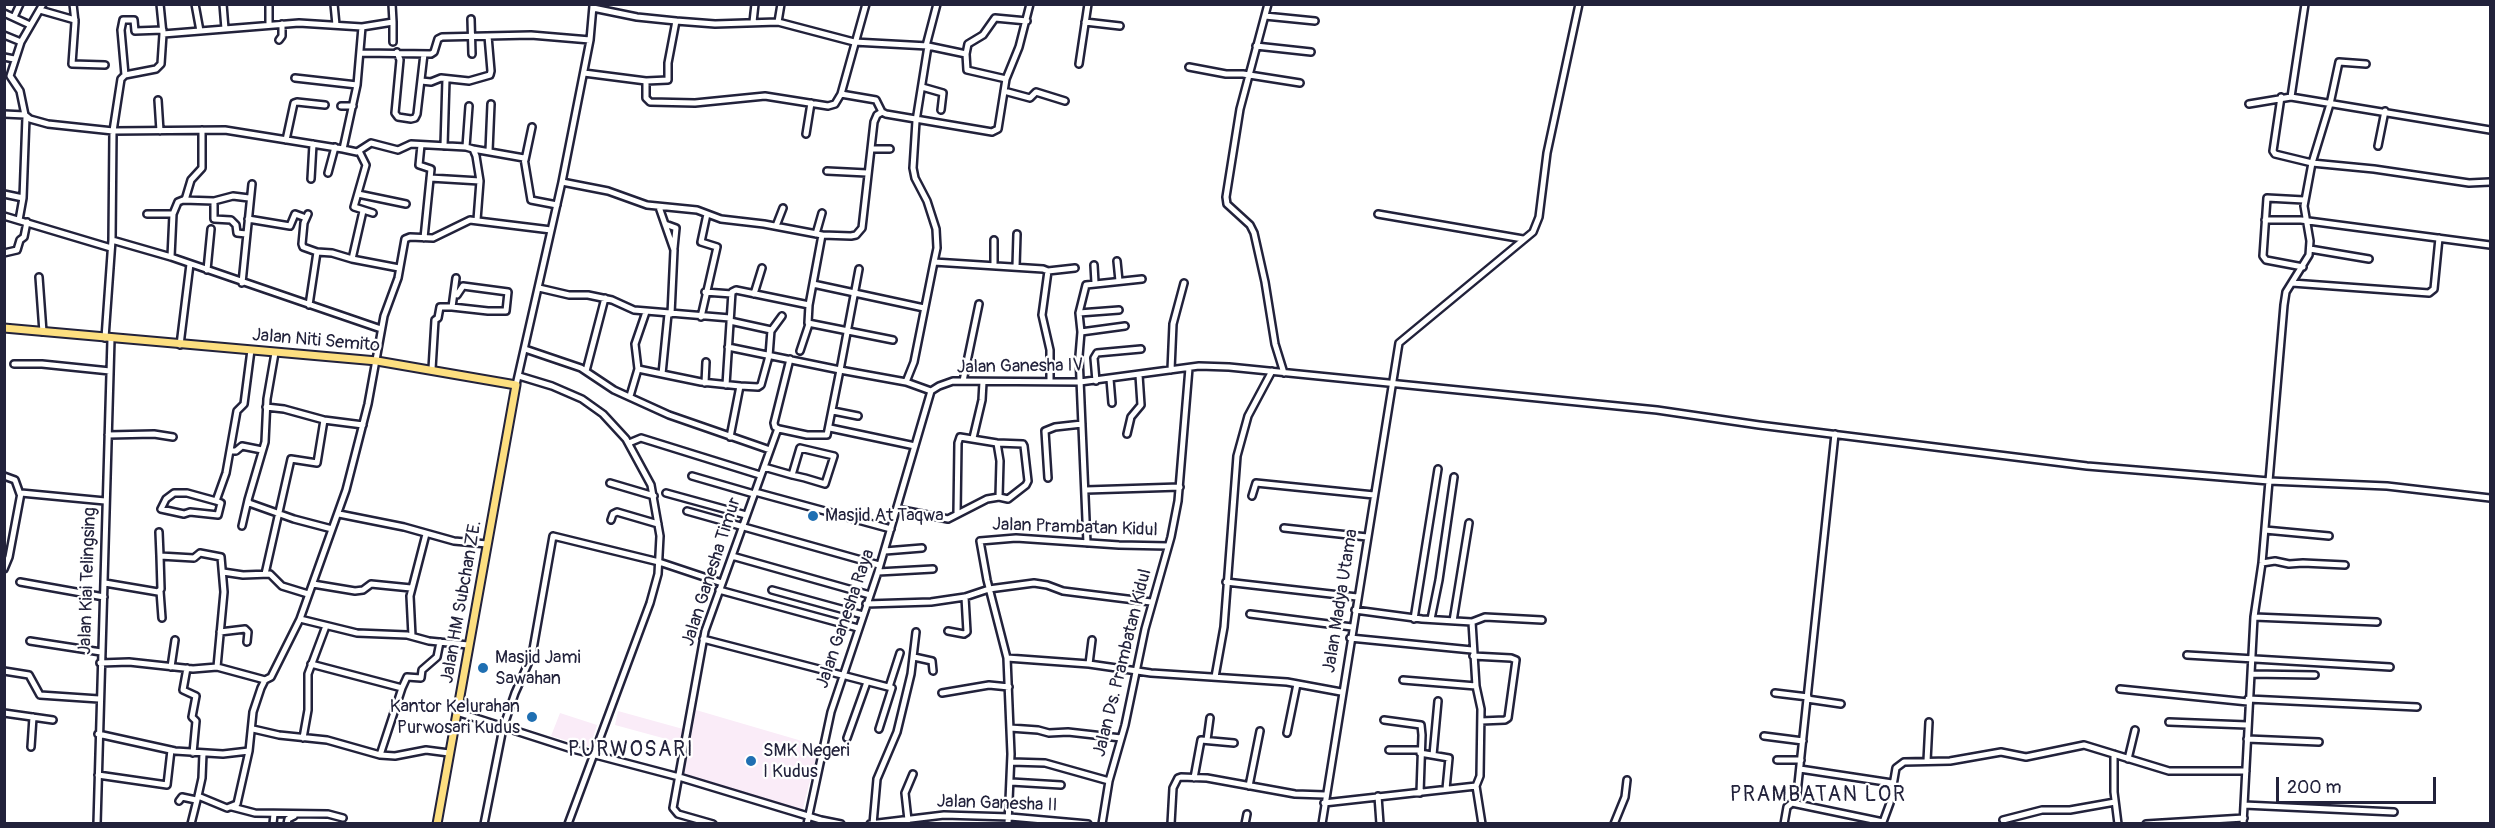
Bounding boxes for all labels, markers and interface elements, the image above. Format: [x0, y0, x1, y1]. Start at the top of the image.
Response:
street label: Jalan Niti Semito [251, 325, 381, 357]
street label: Jalan Ganesha IV [956, 355, 1084, 379]
street label: Jalan Ganesha Timur [678, 495, 746, 649]
place label: Masjid At Taqwa [825, 505, 944, 527]
street label: Jalan Kiai Telingsing [75, 507, 101, 655]
marker: Masjid At Taqwa [806, 509, 820, 523]
street label: Jalan Prambatan Kidul [992, 514, 1158, 542]
street label: Jalan HM Subchan ZE. [437, 519, 487, 685]
street label: Jalan Madya Utama [1319, 528, 1363, 674]
street label: Jalan Ganesha Raya [812, 547, 880, 691]
street label: Jalan Ds. Prambatan Kidul [1089, 567, 1157, 759]
place label: Masjid Jami Sawahan [495, 647, 581, 690]
marker: Masjid Jami Sawahan [476, 661, 490, 675]
place label: Kantor Kelurahan Purwosari Kudus [390, 696, 520, 738]
marker: Kantor Kelurahan Purwosari Kudus [525, 710, 539, 724]
district label: PURWOSARI [568, 738, 694, 764]
place label: SMK Negeri I Kudus [763, 740, 850, 783]
marker: SMK Negeri I Kudus [744, 754, 758, 768]
scale bar [2279, 765, 2440, 803]
text: 200 m [2287, 776, 2342, 799]
district label: PRAMBATAN LOR [1730, 783, 1906, 809]
street label: Jalan Ganesha II [936, 791, 1058, 817]

